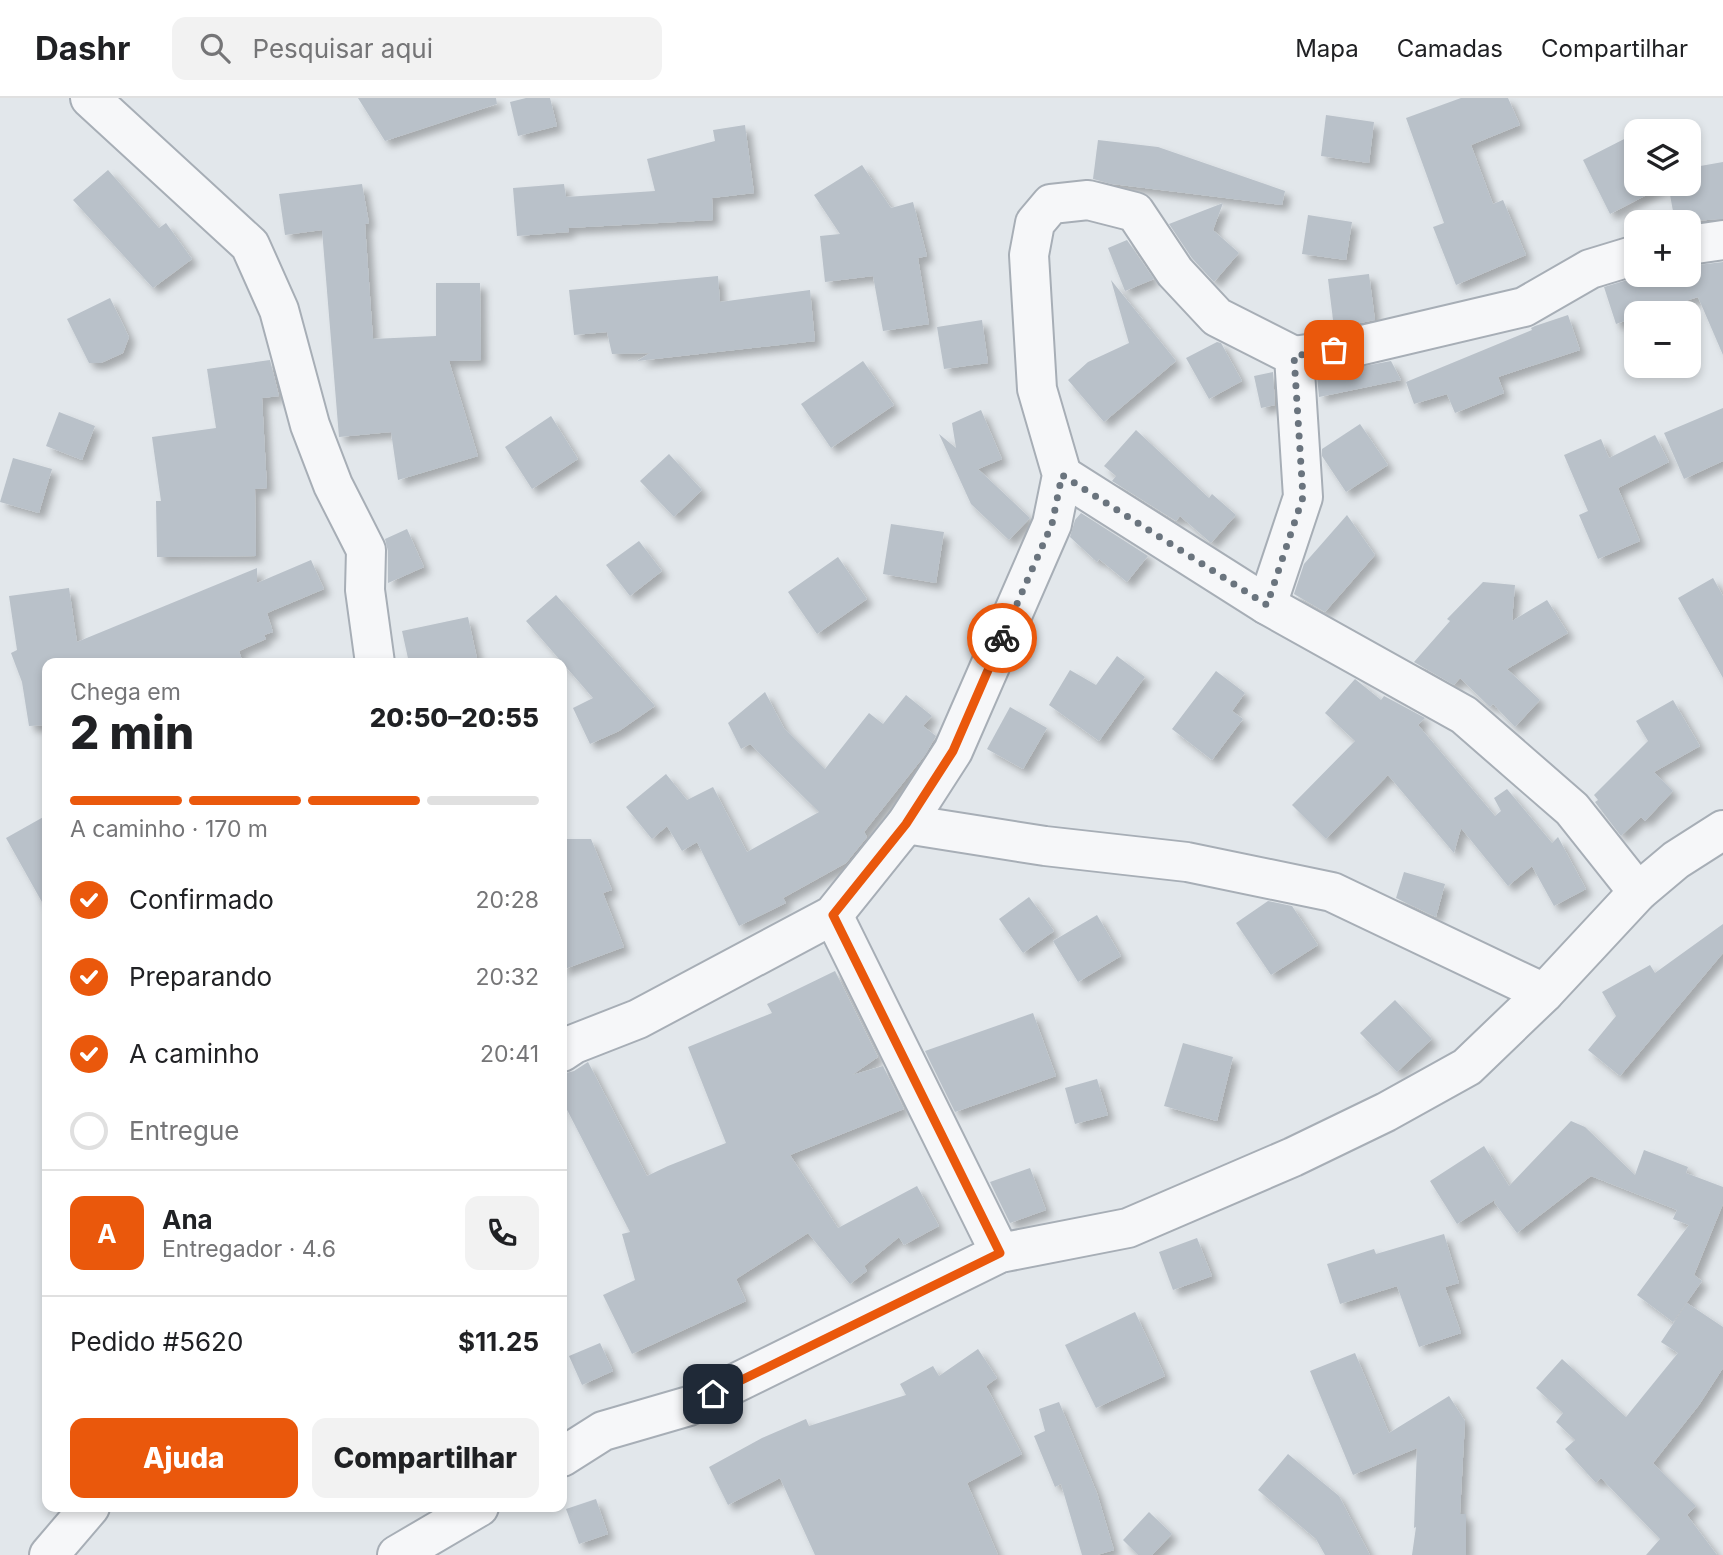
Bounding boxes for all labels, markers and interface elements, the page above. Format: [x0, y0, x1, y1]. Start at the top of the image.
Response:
search box [172, 17, 662, 80]
text: Dashr [35, 28, 130, 68]
icon: search [196, 29, 234, 67]
text: Pesquisar aqui [252, 33, 433, 64]
text: Mapa [1295, 34, 1359, 63]
text: Camadas [1397, 34, 1503, 63]
text: Compartilhar [1541, 34, 1688, 63]
map controls [1624, 119, 1701, 378]
button: layers [1624, 119, 1701, 196]
button: + [1624, 210, 1701, 287]
button: − [1624, 301, 1701, 378]
pin [1304, 320, 1364, 380]
icon: bag [1315, 331, 1353, 369]
courier [967, 603, 1037, 673]
icon: bike [983, 619, 1021, 657]
text: Chega em [70, 678, 181, 706]
text: 20:50–20:55 [370, 702, 539, 733]
text: 2 min [70, 704, 194, 760]
text: A caminho · 170 m [70, 815, 268, 843]
icon: check [70, 881, 108, 919]
text: Confirmado [129, 884, 274, 915]
text: 20:28 [476, 886, 539, 914]
icon: check [70, 958, 108, 996]
text: Preparando [129, 961, 272, 992]
text: 20:32 [476, 963, 539, 991]
icon: check [70, 1035, 108, 1073]
text: A caminho [129, 1038, 259, 1069]
text: 20:41 [480, 1040, 539, 1068]
text: Entregue [129, 1115, 240, 1146]
button: phone [465, 1196, 539, 1270]
text: Ana [162, 1204, 213, 1235]
text: A [97, 1218, 117, 1249]
text: Entregador · 4.6 [162, 1235, 336, 1263]
text: Pedido #5620 [70, 1326, 243, 1357]
text: $11.25 [458, 1326, 539, 1357]
pin [683, 1364, 743, 1424]
icon: home [694, 1375, 732, 1413]
button: Ajuda [70, 1418, 298, 1498]
button: Compartilhar [312, 1418, 539, 1498]

